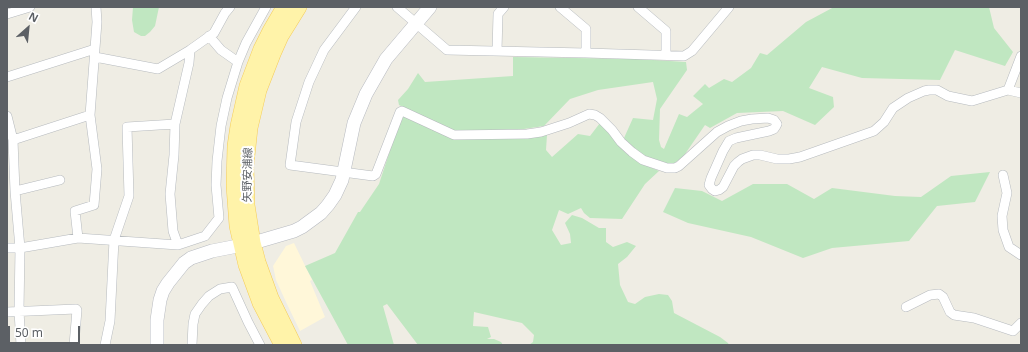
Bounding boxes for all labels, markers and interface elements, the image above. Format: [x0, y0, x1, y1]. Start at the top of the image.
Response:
north arrow [8, 8, 48, 48]
text: N [26, 8, 41, 26]
street label: 矢野安浦線 [241, 147, 255, 203]
scale bar [10, 318, 82, 344]
text: 50 m [15, 324, 43, 341]

